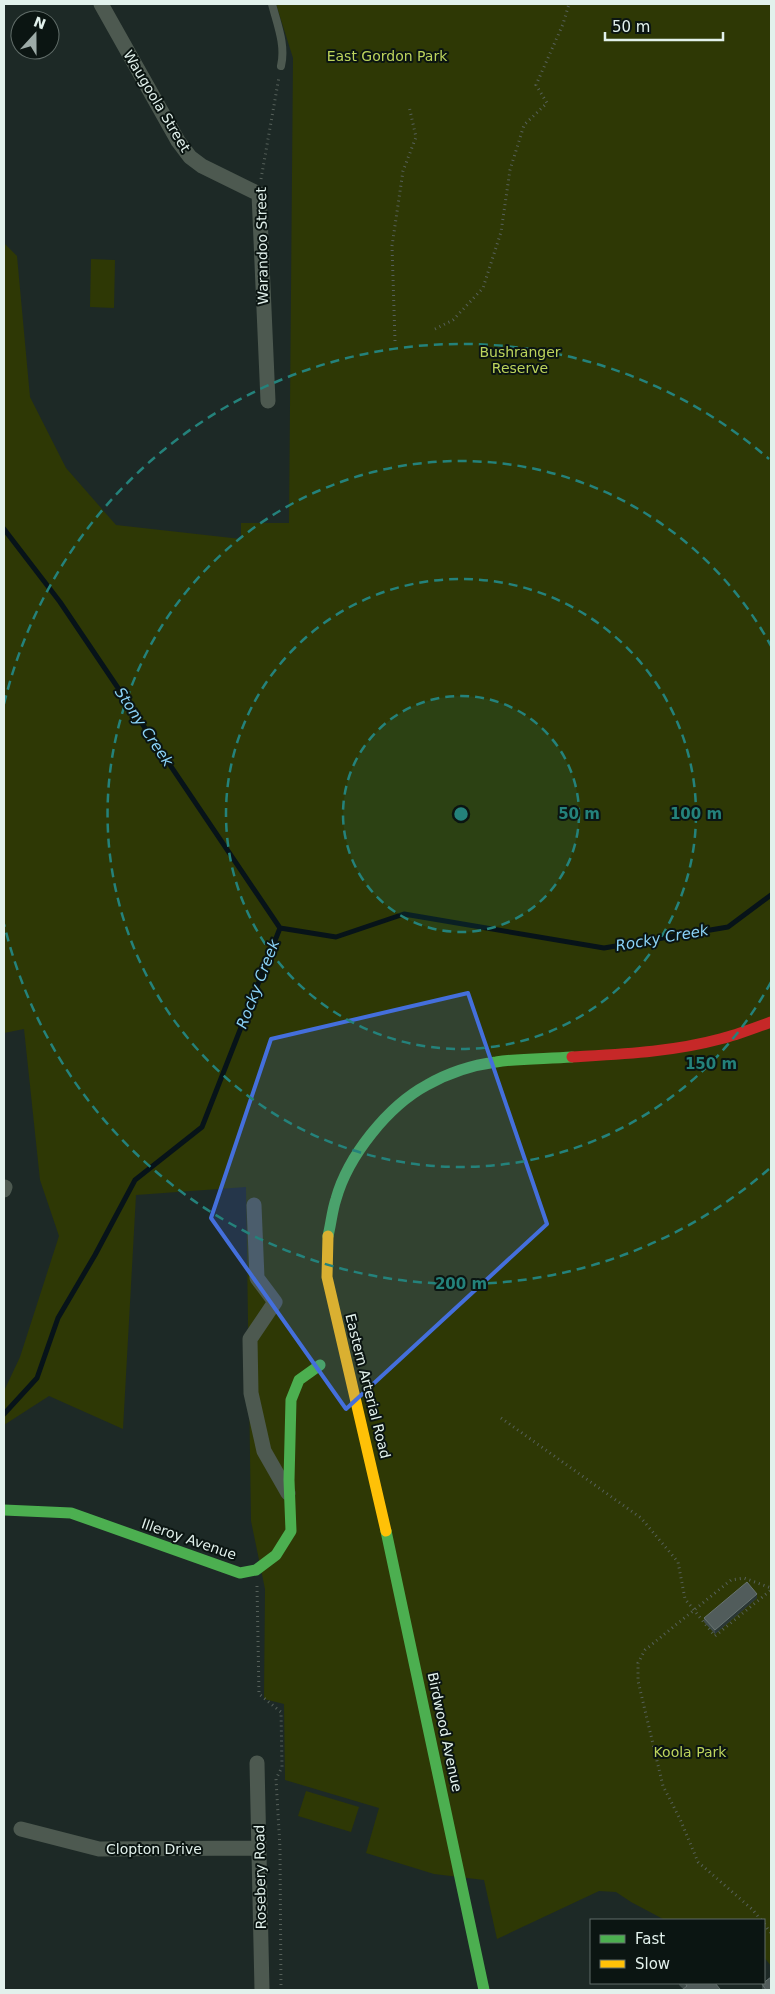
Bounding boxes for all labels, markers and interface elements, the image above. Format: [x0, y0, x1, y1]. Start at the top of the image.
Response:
north arrow [10, 10, 60, 60]
scale bar [605, 10, 722, 42]
text: N [31, 13, 48, 32]
text: 50 m [612, 18, 650, 36]
street label: Waugoola Street [120, 47, 194, 155]
park label: East Gordon Park [327, 48, 448, 64]
street label: Warandoo Street [253, 186, 271, 305]
park label: Bushranger Reserve [479, 344, 561, 376]
water label: Stony Creek [111, 684, 178, 771]
centre of rings [452, 805, 470, 823]
text: 50 m [558, 805, 600, 823]
text: 100 m [670, 805, 722, 823]
water label: Rocky Creek [614, 921, 711, 955]
water label: Rocky Creek [233, 936, 284, 1031]
text: 150 m [685, 1055, 737, 1073]
text: 200 m [435, 1275, 487, 1293]
street label: Eastern Arterial Road [342, 1312, 394, 1460]
street label: Illeroy Avenue [139, 1515, 239, 1563]
street label: Birdwood Avenue [425, 1671, 465, 1793]
park label: Koola Park [654, 1744, 727, 1760]
street label: Rosebery Road [251, 1825, 269, 1929]
street label: Clopton Drive [106, 1841, 202, 1857]
legend [590, 1919, 765, 1984]
text: Fast [635, 1930, 665, 1948]
text: Slow [635, 1955, 670, 1973]

